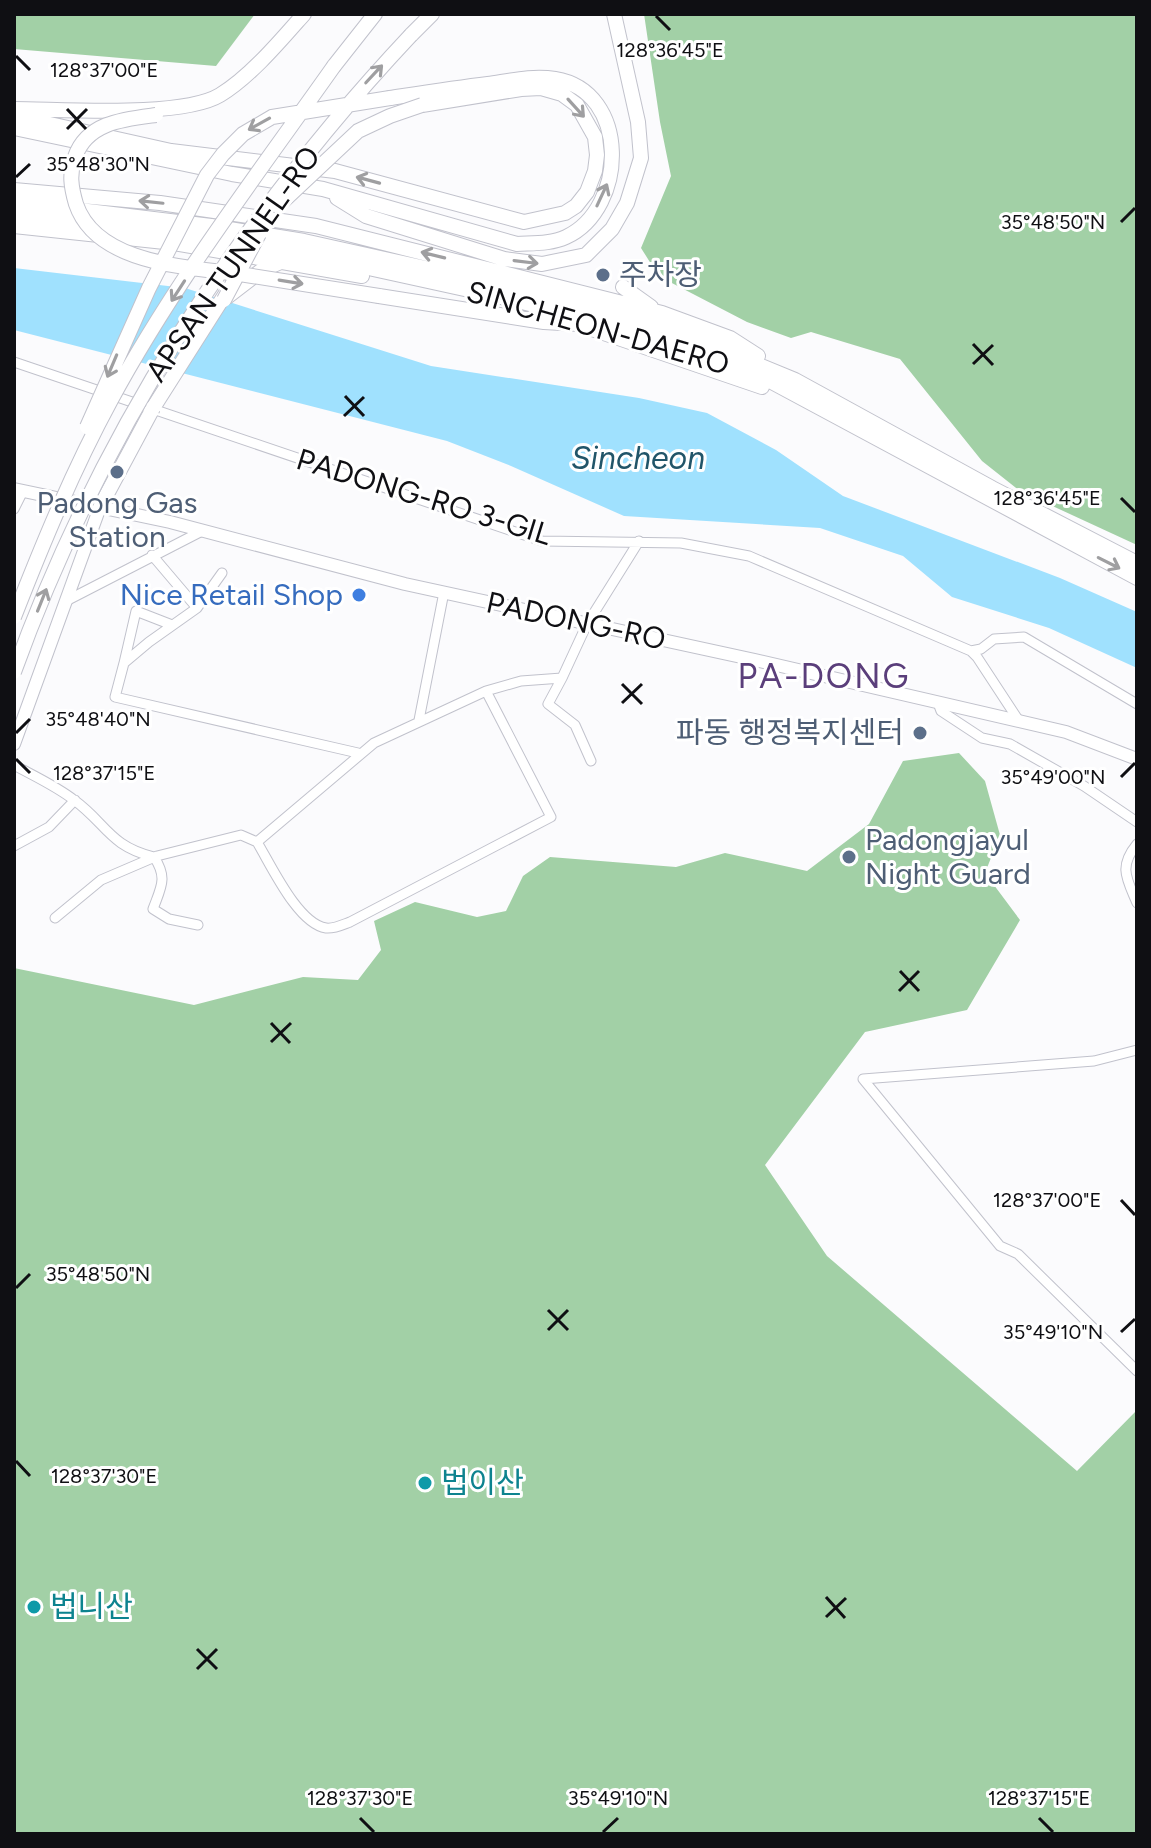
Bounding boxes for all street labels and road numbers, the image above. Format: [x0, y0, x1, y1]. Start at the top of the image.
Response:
street label: APSAN TUNNEL-RO [137, 139, 328, 389]
street label: SINCHEON-DAERO [463, 272, 734, 383]
street label: PADONG-RO 3-GIL [292, 440, 556, 553]
street label: PADONG-RO [483, 583, 669, 658]

